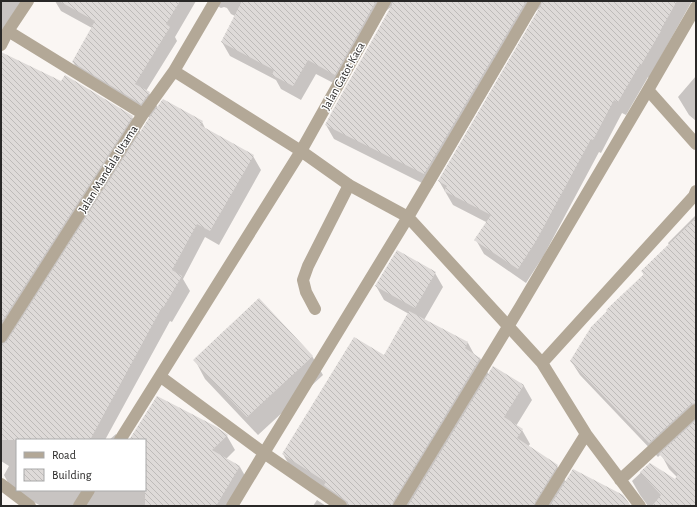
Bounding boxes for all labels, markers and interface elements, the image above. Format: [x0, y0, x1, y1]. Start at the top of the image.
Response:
street label: Jalan Gatot Kaca [319, 40, 367, 112]
street label: Jalan Mandala Utama [76, 123, 140, 215]
legend [16, 439, 146, 491]
text: Road [52, 449, 76, 461]
text: Building [52, 469, 92, 481]

